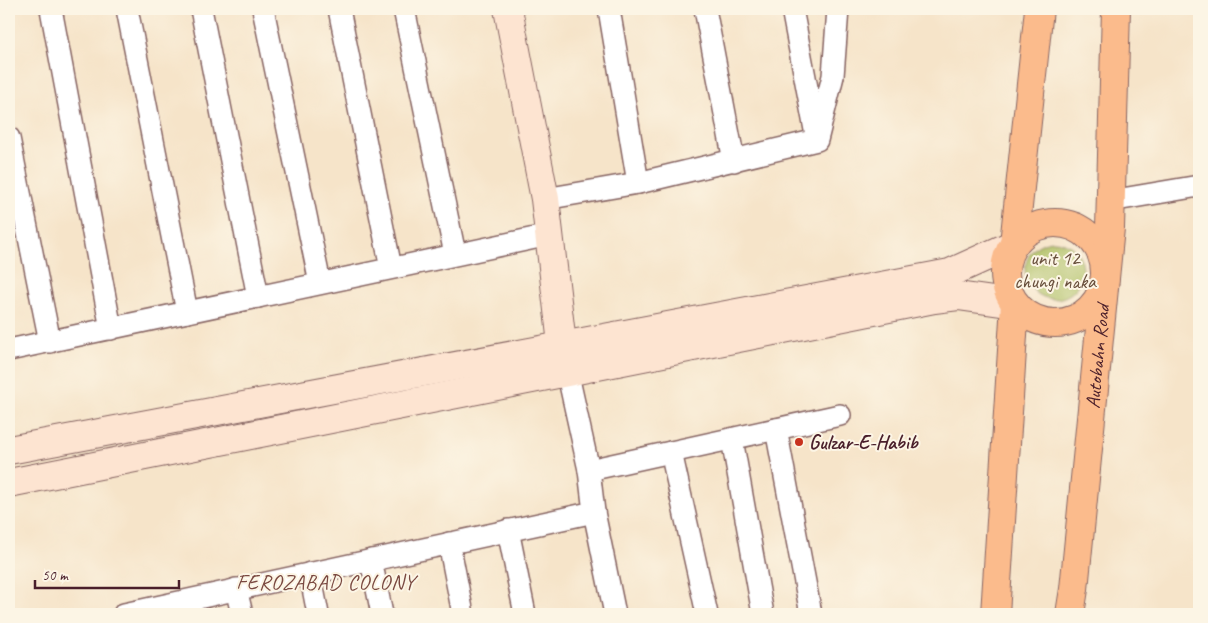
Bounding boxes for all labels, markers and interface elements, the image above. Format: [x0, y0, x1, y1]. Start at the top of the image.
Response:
park label: unit 12 chungi naka [1014, 246, 1097, 294]
street label: Autobahn Road [1080, 300, 1116, 410]
place label: Gulzar-E-Habib [809, 430, 919, 455]
marker: Gulzar-E-Habib [793, 436, 805, 448]
scale bar [35, 558, 179, 590]
text: 50 m [42, 566, 69, 585]
district label: FEROZABAD COLONY [236, 569, 419, 595]

